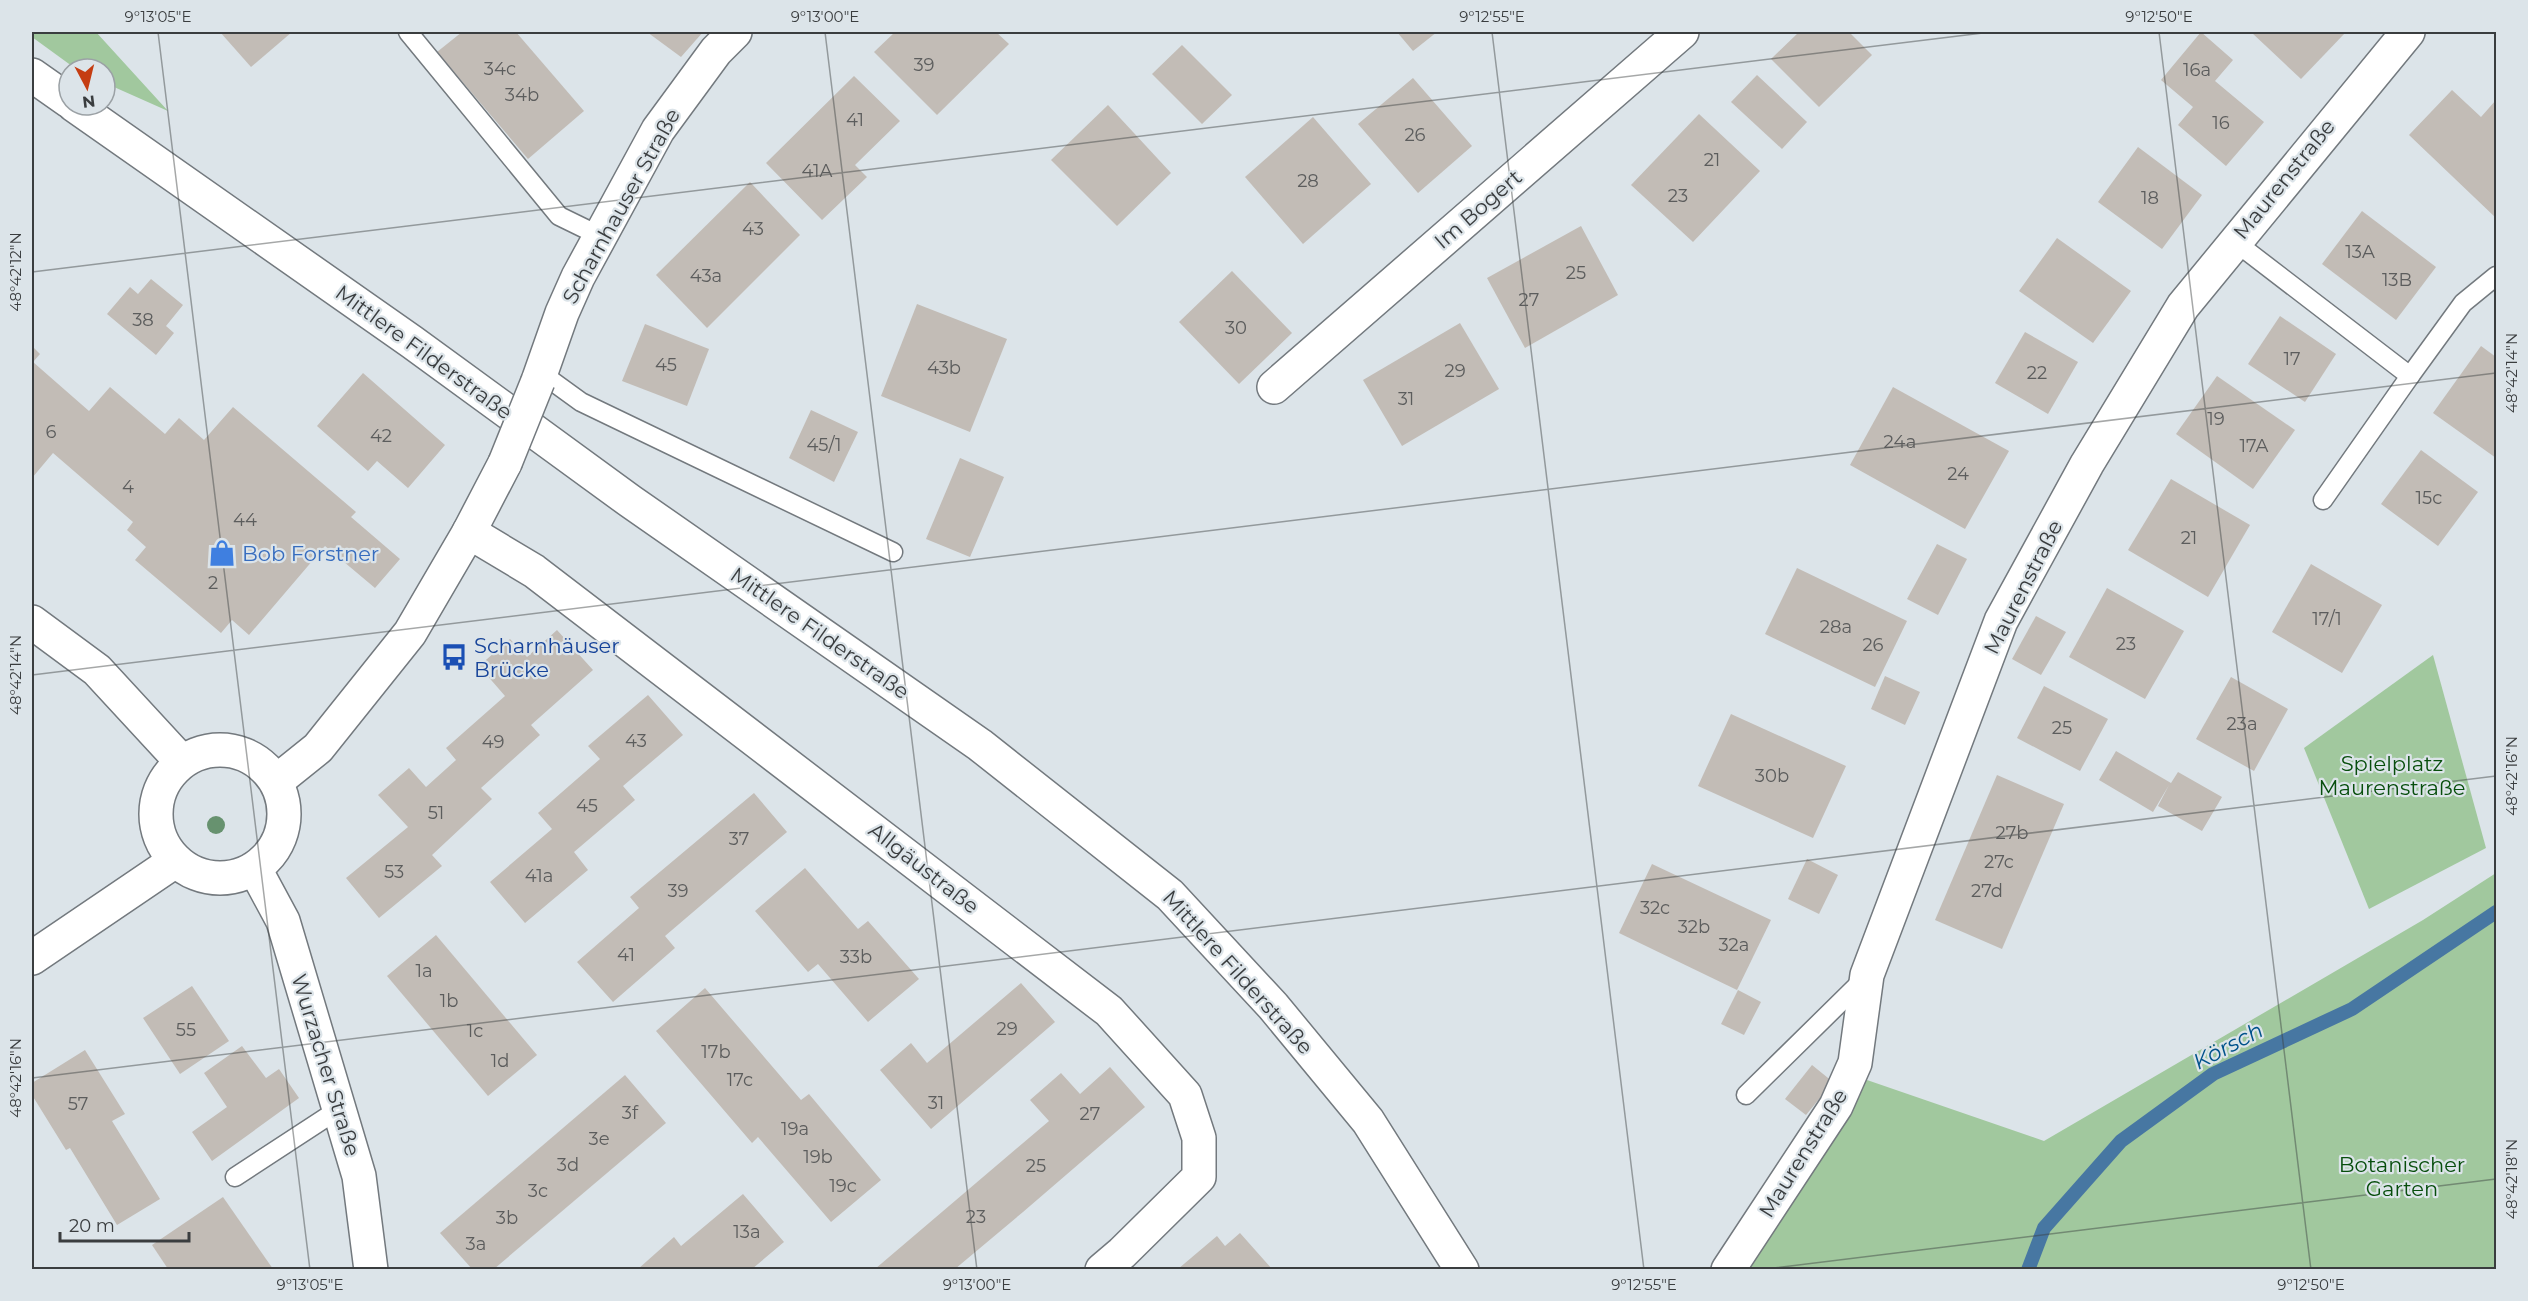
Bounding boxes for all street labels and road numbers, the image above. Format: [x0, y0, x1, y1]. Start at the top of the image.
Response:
street label: Scharnhauser Straße [557, 104, 685, 308]
street label: Maurenstraße [2228, 114, 2340, 244]
street label: Im Bogert [1429, 164, 1527, 254]
street label: Mittlere Filderstraße [331, 279, 517, 425]
street label: Maurenstraße [1978, 516, 2068, 658]
street label: Mittlere Filderstraße [726, 562, 914, 704]
street label: Allgäustraße [864, 817, 984, 919]
street label: Mittlere Filderstraße [1158, 885, 1318, 1059]
street label: Wurzacher Straße [286, 971, 366, 1159]
street label: Maurenstraße [1753, 1084, 1853, 1222]

